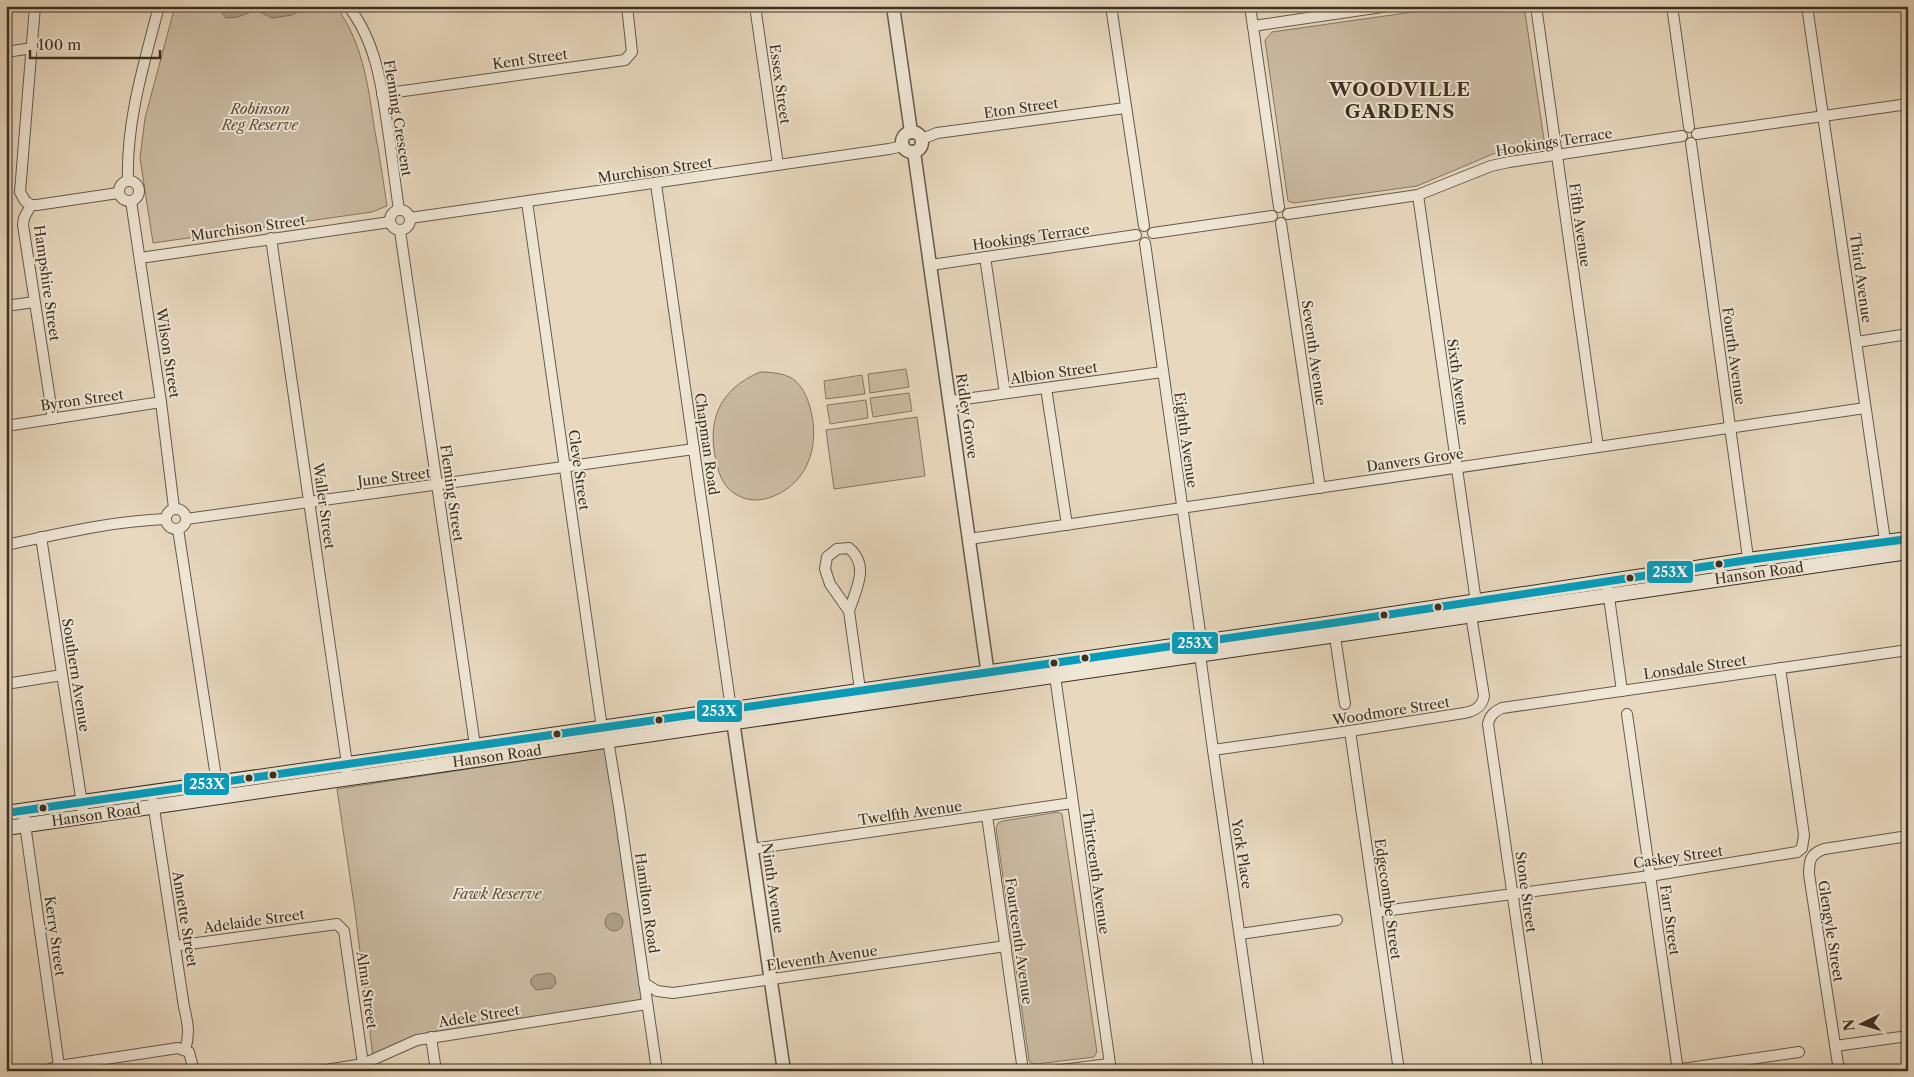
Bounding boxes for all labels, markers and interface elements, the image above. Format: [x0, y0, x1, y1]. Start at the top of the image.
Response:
scale bar [30, 28, 160, 60]
text: 100 m [38, 35, 81, 54]
street label: Essex Street [765, 43, 795, 125]
street label: Kent Street [491, 45, 569, 73]
street label: Fleming Crescent [380, 59, 416, 178]
district label: WOODVILLE GARDENS [1328, 78, 1471, 123]
street label: Eton Street [982, 94, 1060, 122]
park label: Robinson Reg Reserve [221, 100, 300, 134]
street label: Hookings Terrace [1494, 124, 1614, 160]
street label: Murchison Street [597, 153, 713, 187]
street label: Fifth Avenue [1565, 182, 1595, 268]
street label: Murchison Street [190, 211, 306, 245]
street label: Hookings Terrace [971, 220, 1091, 254]
street label: Hampshire Street [30, 224, 64, 342]
street label: Third Avenue [1846, 232, 1876, 324]
street label: Seventh Avenue [1298, 299, 1330, 407]
street label: Wilson Street [152, 306, 184, 399]
street label: Fourth Avenue [1718, 306, 1750, 406]
street label: Sixth Avenue [1443, 337, 1473, 427]
street label: Albion Street [1008, 358, 1099, 388]
street label: Ridley Grove [952, 372, 982, 460]
street label: Byron Street [39, 385, 125, 415]
street label: Eighth Avenue [1170, 391, 1202, 489]
street label: Chapman Road [691, 392, 723, 497]
street label: Cleve Street [564, 429, 594, 511]
street label: Fleming Street [436, 443, 468, 543]
street label: Danvers Grove [1365, 444, 1465, 476]
street label: Waller Street [309, 461, 339, 550]
street label: June Street [354, 464, 432, 491]
street label: Hanson Road [1713, 558, 1805, 588]
unlabelled marker [1714, 559, 1724, 569]
line badge: 253X [1646, 560, 1694, 584]
text: 253X [1652, 563, 1688, 581]
unlabelled marker [1625, 573, 1635, 583]
unlabelled marker [1433, 602, 1443, 612]
unlabelled marker [1379, 610, 1389, 620]
street label: Southern Avenue [58, 617, 94, 733]
line badge: 253X [1171, 631, 1219, 655]
text: 253X [1177, 634, 1213, 652]
street label: Lonsdale Street [1642, 651, 1748, 683]
unlabelled marker [1080, 653, 1090, 663]
unlabelled marker [1049, 658, 1059, 668]
street label: Woodmore Street [1330, 693, 1451, 729]
line badge: 253X [696, 699, 743, 723]
text: 253X [701, 702, 737, 720]
unlabelled marker [654, 715, 664, 725]
unlabelled marker [552, 729, 562, 739]
street label: Hanson Road [451, 741, 543, 771]
unlabelled marker [268, 770, 278, 780]
line badge: 253X [183, 772, 230, 796]
unlabelled marker [244, 773, 254, 783]
text: 253X [189, 775, 225, 793]
street label: Twelfth Avenue [857, 797, 963, 829]
street label: Hanson Road [50, 800, 142, 830]
unlabelled marker [38, 803, 48, 813]
street label: Thirteenth Avenue [1078, 809, 1114, 936]
street label: York Place [1227, 817, 1256, 890]
street label: Edgecombe Street [1371, 837, 1405, 961]
street label: Ninth Avenue [758, 842, 788, 935]
street label: Caskey Street [1632, 842, 1724, 872]
street label: Stone Street [1511, 850, 1541, 934]
street label: Hamilton Road [631, 852, 663, 955]
street label: Annette Street [168, 869, 201, 968]
street label: Fourteenth Avenue [1001, 877, 1037, 1006]
street label: Glengyle Street [1814, 879, 1848, 983]
street label: Farr Street [1656, 884, 1684, 956]
park label: Fawk Reserve [452, 885, 543, 903]
street label: Kerry Street [40, 895, 70, 977]
street label: Adelaide Street [201, 905, 306, 937]
street label: Eleventh Avenue [765, 941, 879, 975]
street label: Alma Street [353, 949, 381, 1030]
north arrow [1836, 1000, 1886, 1050]
street label: Adele Street [436, 1001, 521, 1031]
text: N [1840, 1018, 1859, 1032]

